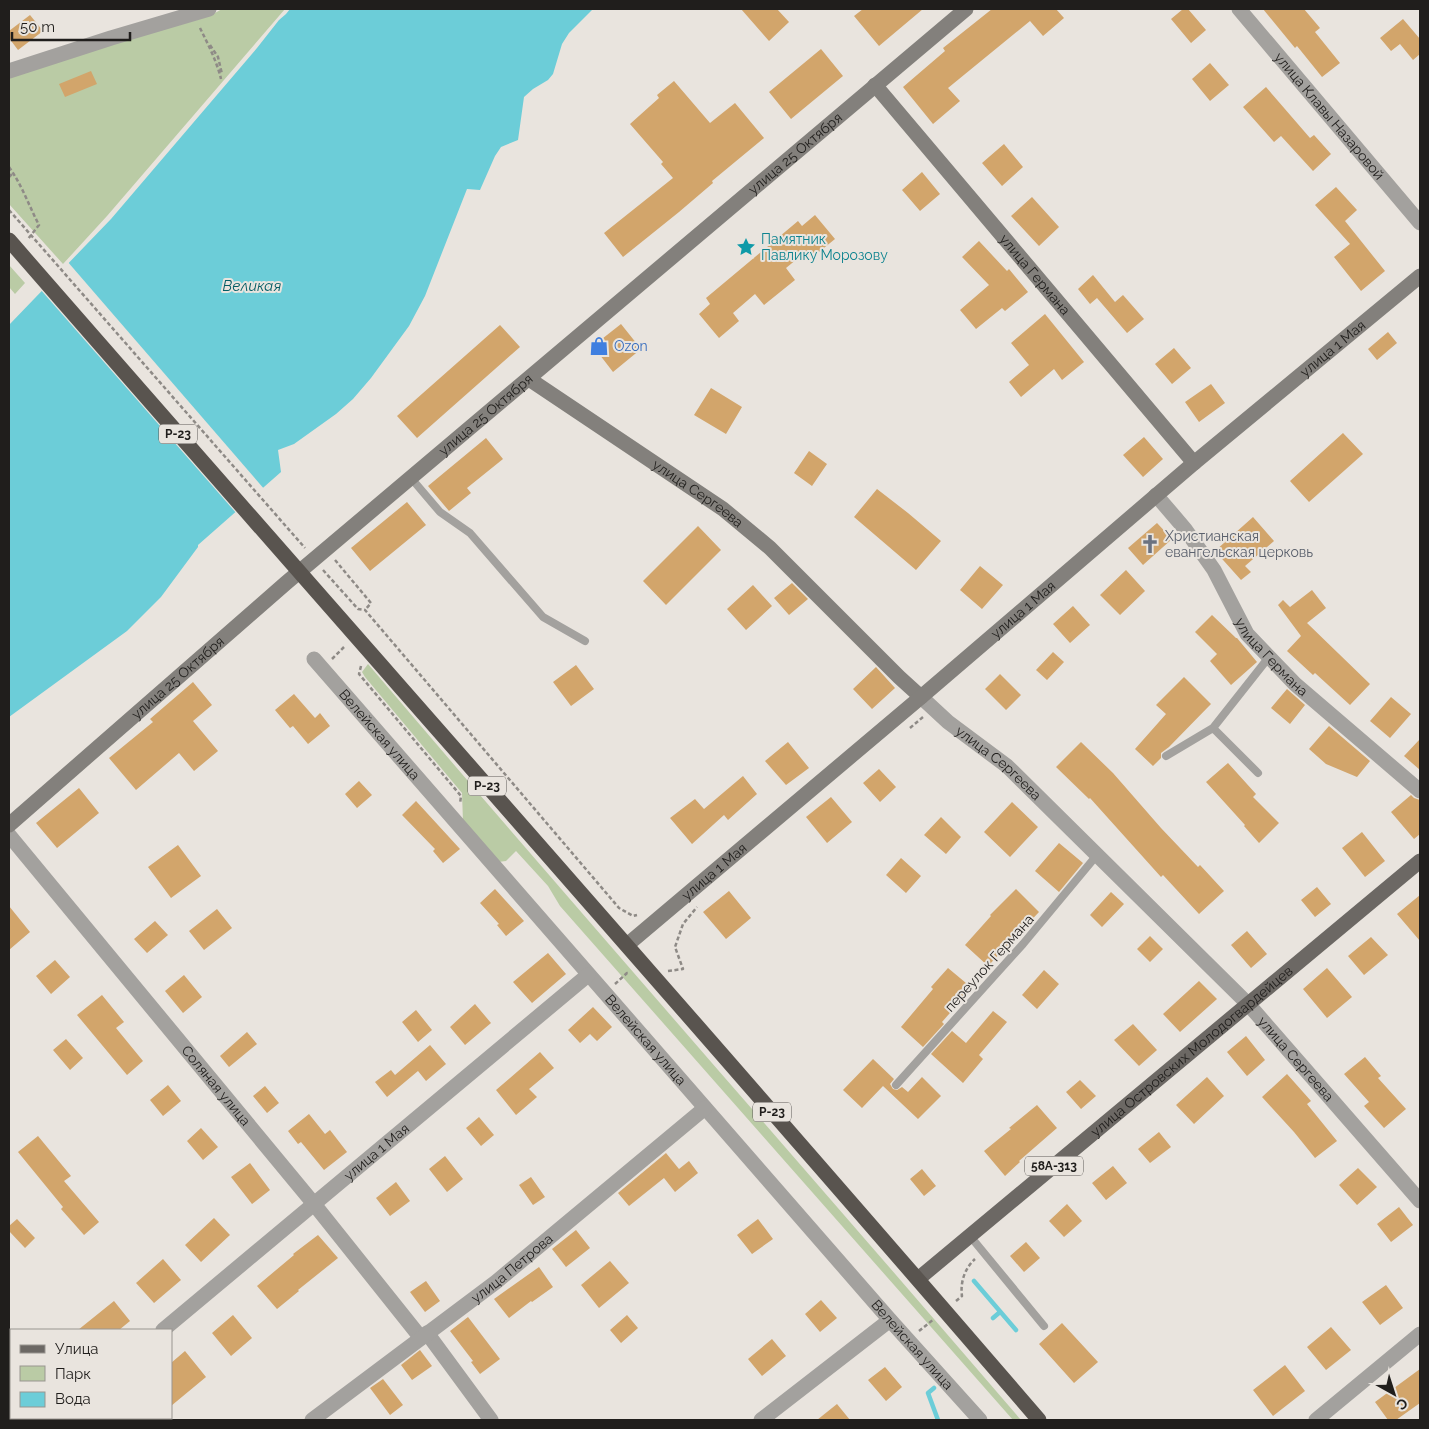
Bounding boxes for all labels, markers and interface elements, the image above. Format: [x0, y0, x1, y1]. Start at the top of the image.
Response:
scale bar [12, 10, 130, 42]
text: 50 m [20, 18, 55, 36]
street label: улица Клавы Назаровой [1271, 49, 1388, 183]
street label: улица 25 Октября [745, 109, 845, 197]
place label: Памятник Павлику Морозову [761, 231, 888, 263]
street label: улица Германа [996, 231, 1073, 318]
place icon: Памятник Павлику Морозову [735, 236, 757, 258]
water label: Великая [223, 277, 281, 295]
street label: улица 1 Мая [1297, 317, 1368, 380]
shop icon: Ozon [588, 335, 610, 357]
place label: Ozon [614, 338, 648, 354]
street label: улица 25 Октября [435, 370, 536, 459]
road number: Р-23 [159, 424, 197, 444]
street label: улица Сергеева [650, 456, 747, 530]
place label: Христианская евангельская церковь [1165, 528, 1313, 560]
church icon: Христианская евангельская церковь [1139, 533, 1161, 555]
street label: улица 1 Мая [987, 577, 1059, 642]
street label: улица Германа [1232, 615, 1311, 699]
street label: улица 25 Октября [128, 633, 227, 722]
street label: Велейская улица [336, 686, 423, 783]
street label: улица Сергеева [953, 723, 1045, 803]
road number: Р-23 [468, 776, 506, 796]
street label: улица 1 Мая [678, 840, 750, 903]
street label: переулок Германа [941, 911, 1037, 1015]
street label: улица Островских Молодогвардейцев [1087, 963, 1296, 1140]
street label: Велейская улица [602, 991, 689, 1088]
street label: улица Сергеева [1255, 1013, 1337, 1104]
street label: Соляная улица [178, 1042, 254, 1129]
road number: Р-23 [753, 1102, 791, 1122]
street label: улица 1 Мая [341, 1120, 412, 1184]
road number: 58А-313 [1025, 1156, 1083, 1176]
street label: улица Петрова [468, 1230, 556, 1306]
street label: Велейская улица [868, 1297, 957, 1393]
legend [10, 1329, 172, 1419]
text: Улица [55, 1340, 99, 1358]
text: Парк [55, 1365, 91, 1383]
north arrow [1369, 1369, 1419, 1419]
text: Вода [55, 1390, 91, 1408]
text: С [1393, 1395, 1411, 1414]

